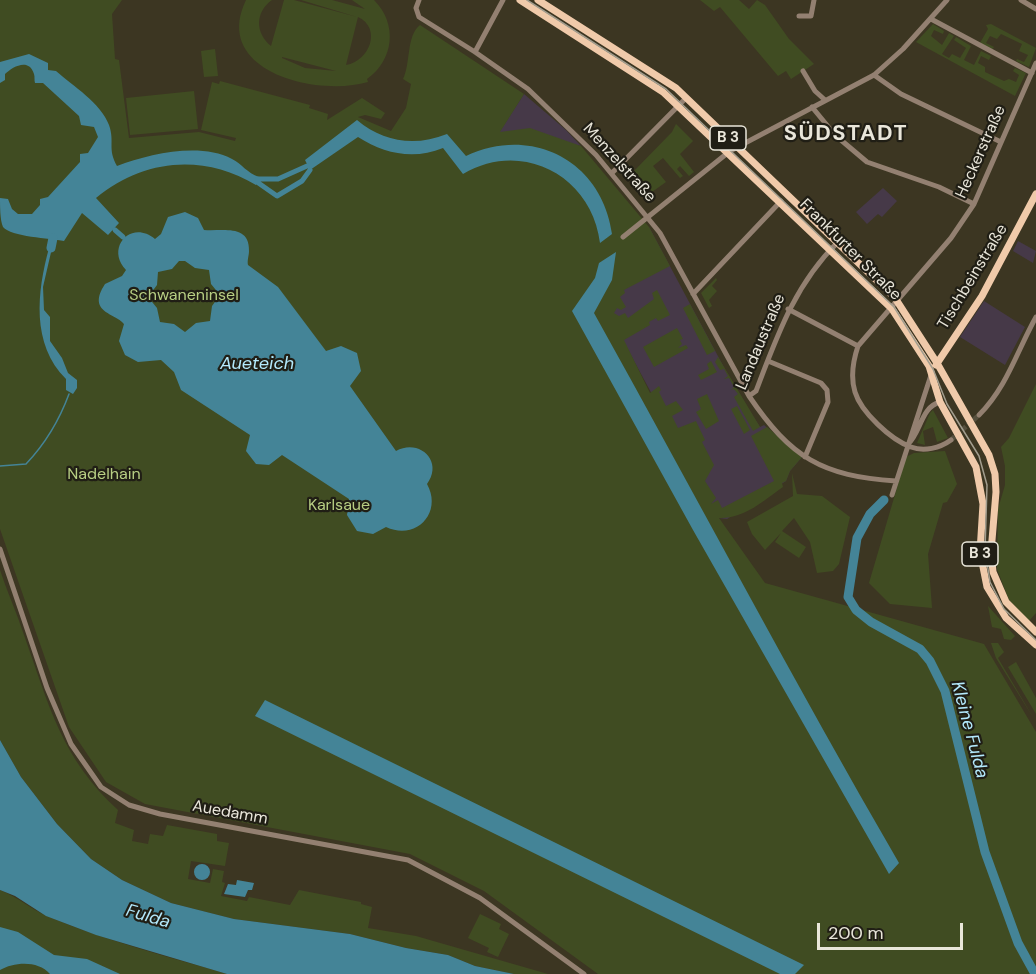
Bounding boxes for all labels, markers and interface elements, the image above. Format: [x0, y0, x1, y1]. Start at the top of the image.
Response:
street label: Heckerstraße [952, 103, 1010, 201]
street label: Menzelstraße [579, 120, 659, 206]
district label: SÜDSTADT [784, 121, 908, 147]
road number: B 3 [710, 126, 746, 150]
street label: Frankfurter Straße [795, 195, 905, 305]
street label: Tischbeinstraße [934, 221, 1012, 333]
park label: Schwaneninsel [129, 286, 239, 306]
street label: Landaustraße [732, 291, 790, 393]
water label: Aueteich [220, 353, 294, 375]
park label: Nadelhain [67, 465, 141, 485]
park label: Karlsaue [308, 496, 370, 516]
road number: B 3 [962, 542, 998, 566]
water label: Kleine Fulda [946, 679, 992, 781]
street label: Auedamm [191, 797, 269, 829]
water label: Fulda [123, 900, 173, 934]
scale bar [820, 911, 966, 949]
text: 200 m [828, 921, 884, 945]

